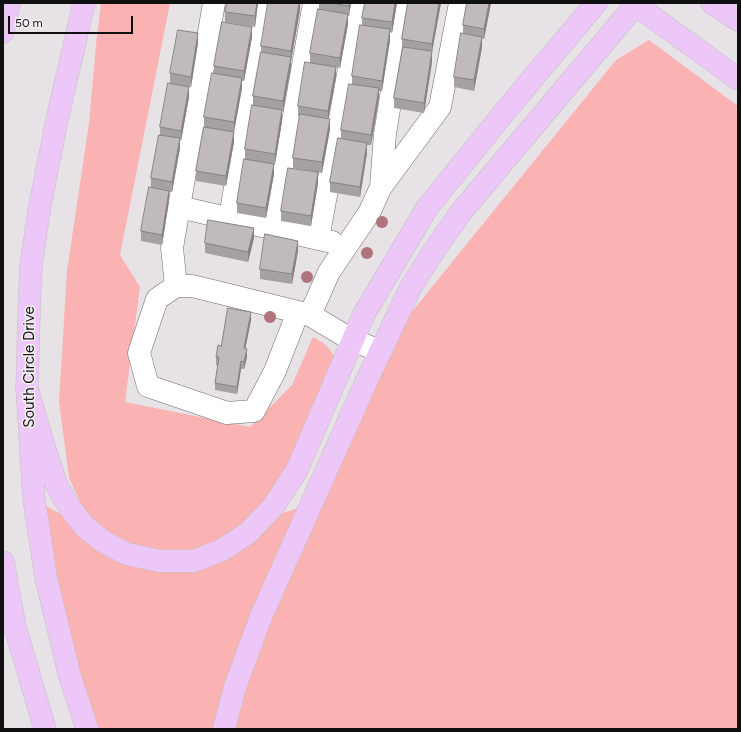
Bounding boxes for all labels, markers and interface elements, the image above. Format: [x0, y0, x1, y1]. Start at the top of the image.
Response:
scale bar [10, 8, 135, 34]
text: 50 m [15, 16, 43, 30]
street label: South Circle Drive [21, 306, 39, 428]

